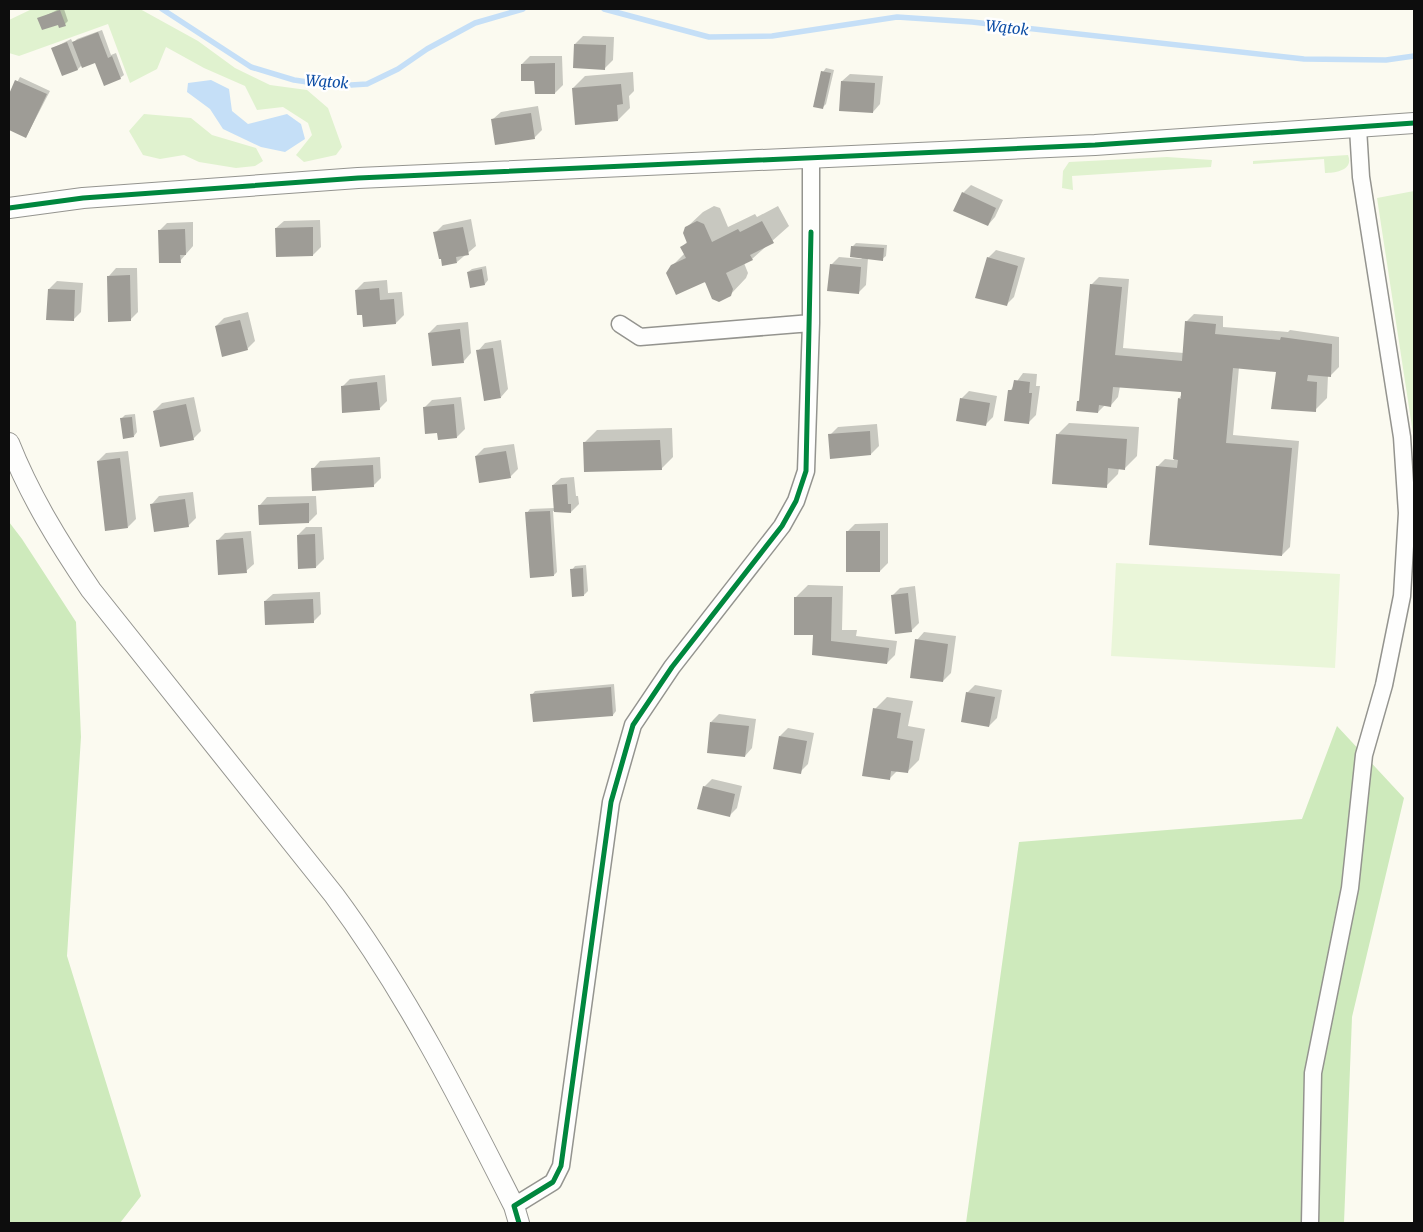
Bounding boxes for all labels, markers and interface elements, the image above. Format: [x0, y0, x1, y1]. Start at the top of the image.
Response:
water label: Wątok [984, 16, 1030, 39]
water label: Wątok [305, 71, 350, 93]

